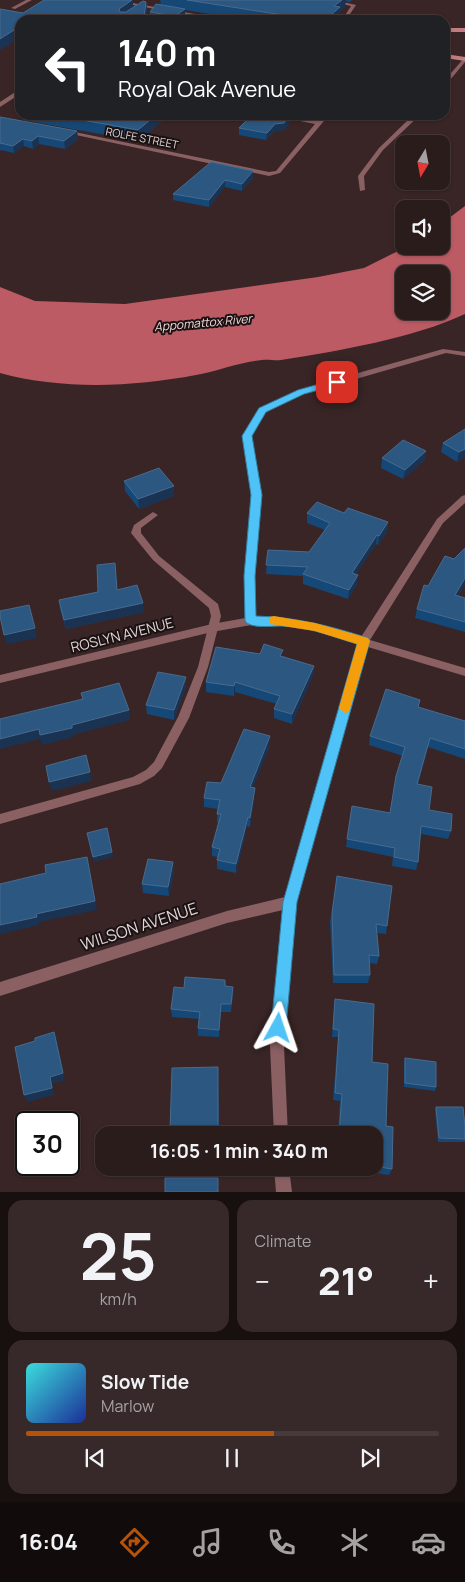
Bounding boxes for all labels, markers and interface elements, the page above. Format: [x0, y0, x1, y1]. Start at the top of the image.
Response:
text: 140 m [118, 29, 216, 77]
icon: left [35, 35, 100, 100]
text: Royal Oak Avenue [118, 74, 296, 104]
street label: ROLFE STREET [104, 123, 180, 152]
north arrow [395, 135, 450, 190]
map controls [395, 135, 450, 320]
button: sound [395, 200, 450, 255]
button: layers [395, 265, 450, 320]
water label: Appomattox River [153, 310, 254, 335]
pin [316, 361, 358, 403]
icon: arrive [323, 368, 351, 396]
street label: ROSLYN AVENUE [69, 613, 175, 656]
street label: WILSON AVENUE [78, 897, 200, 955]
position arrow [251, 1001, 303, 1053]
speed limit sign: 30 [15, 1111, 80, 1176]
text: 16:05 · 1 min · 340 m [150, 1138, 328, 1164]
text: 25 [80, 1211, 157, 1300]
text: Climate [255, 1230, 311, 1252]
text: 21° [318, 1254, 374, 1306]
text: − [255, 1262, 270, 1300]
text: + [423, 1262, 439, 1300]
text: km/h [100, 1288, 137, 1310]
text: Slow Tide [101, 1369, 189, 1395]
text: Marlow [101, 1395, 154, 1417]
icon: previous [81, 1444, 109, 1472]
icon: pause [218, 1444, 246, 1472]
icon: next [356, 1444, 384, 1472]
icon: directions [117, 1525, 152, 1560]
icon: music [190, 1525, 225, 1560]
icon: phone [264, 1525, 299, 1560]
icon: climate [337, 1525, 372, 1560]
icon: car [411, 1525, 446, 1560]
text: 16:04 [19, 1527, 78, 1557]

